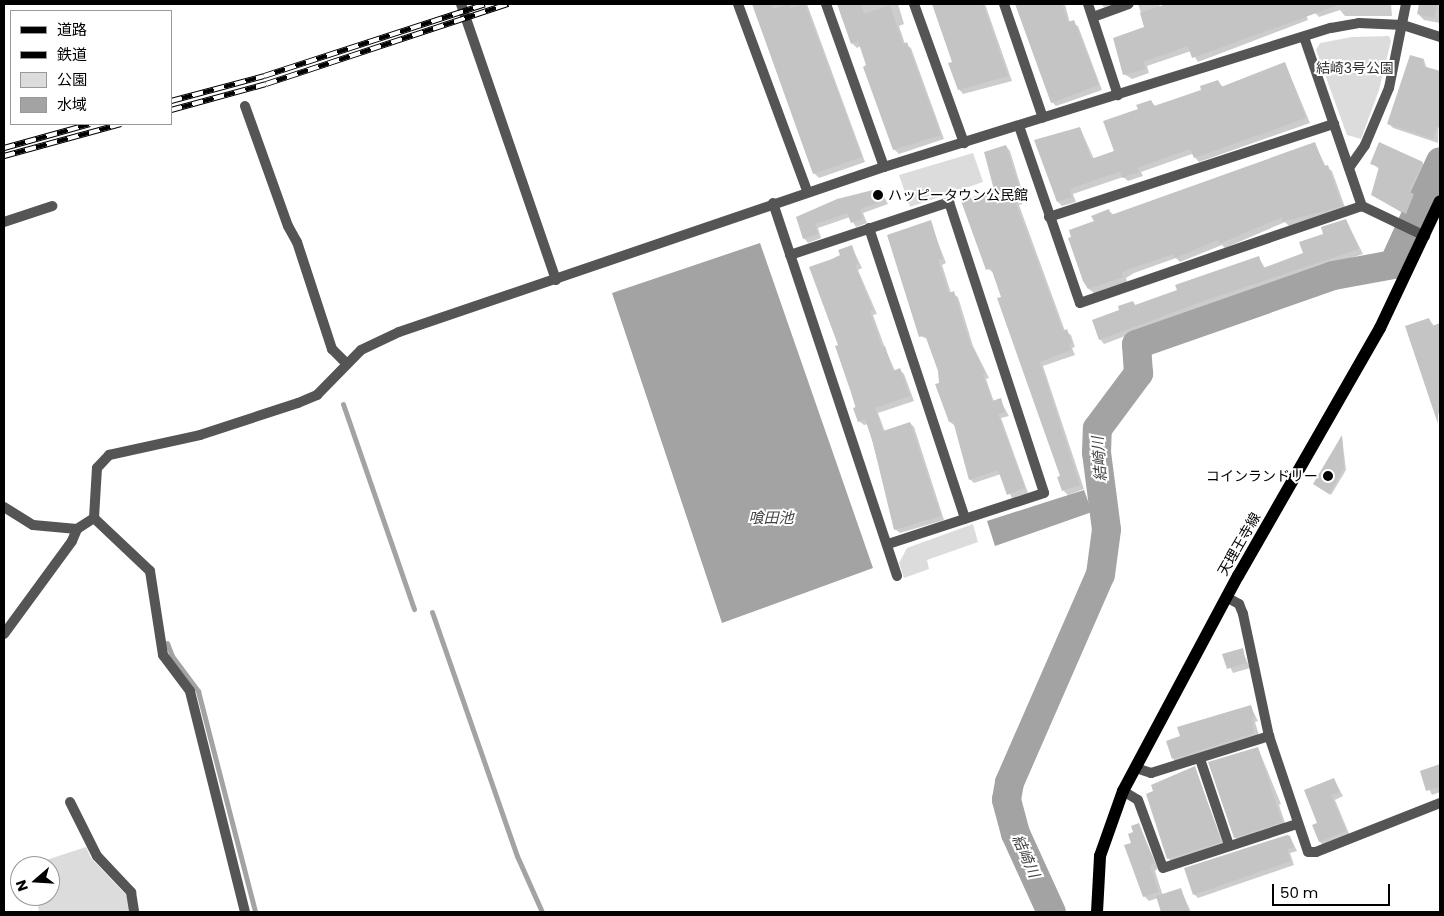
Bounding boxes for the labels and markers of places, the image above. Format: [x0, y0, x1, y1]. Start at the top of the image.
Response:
place label: ハッピータウン公民館 [888, 187, 1028, 203]
marker: ハッピータウン公民館 [872, 189, 884, 201]
place label: コインランドリー [1206, 468, 1318, 484]
marker: コインランドリー [1322, 470, 1334, 482]

